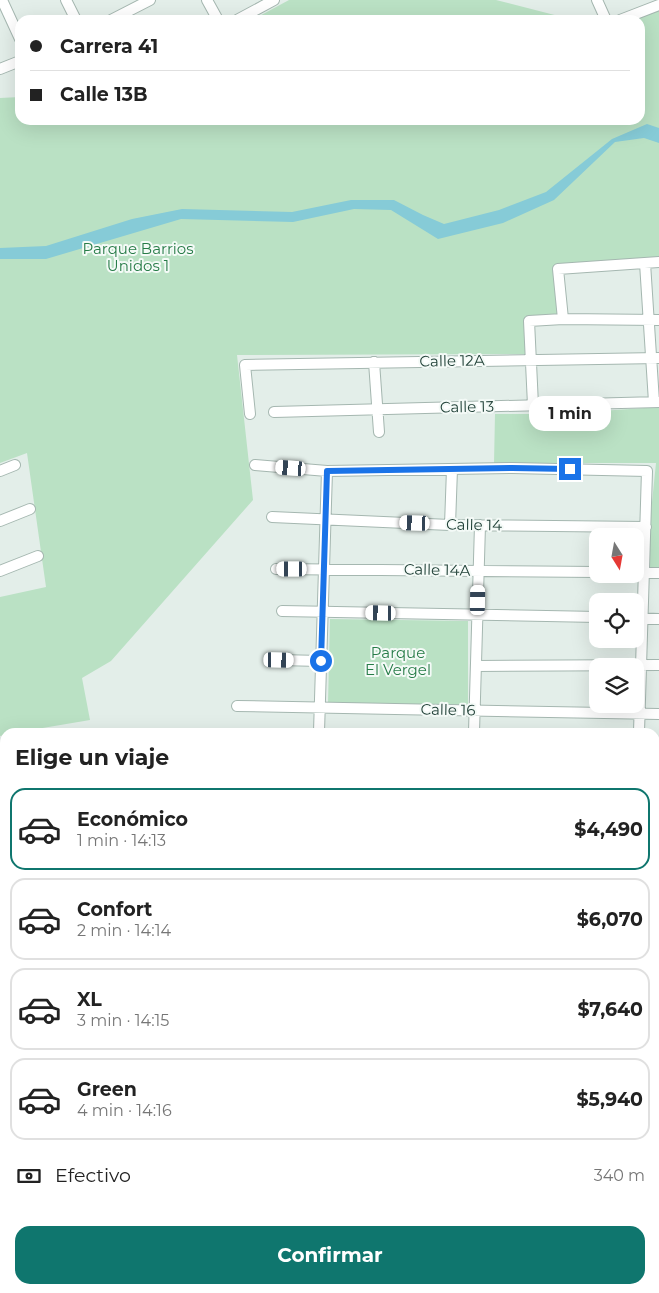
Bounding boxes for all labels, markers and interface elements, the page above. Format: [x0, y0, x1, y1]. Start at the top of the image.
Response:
text: Carrera 41 [60, 35, 158, 58]
text: Calle 13B [60, 83, 147, 106]
park label: Parque Barrios Unidos 1 [82, 239, 194, 275]
street label: Calle 12A [419, 350, 485, 371]
callout: 1 min [529, 396, 611, 432]
street label: Calle 13 [440, 397, 494, 416]
text: 1 min [548, 404, 592, 423]
route end [559, 458, 581, 480]
car [275, 459, 306, 477]
car [399, 515, 430, 531]
street label: Calle 14 [446, 515, 502, 534]
north arrow [589, 528, 644, 582]
map controls [589, 528, 644, 713]
street label: Calle 14A [404, 559, 471, 580]
car [277, 562, 307, 577]
car [470, 585, 485, 615]
button: locate [589, 593, 644, 648]
car [365, 605, 396, 621]
park label: Parque El Vergel [365, 643, 431, 679]
route start [310, 650, 332, 672]
car [263, 652, 294, 668]
button: layers [589, 658, 644, 713]
street label: Calle 16 [420, 700, 476, 719]
text: Elige un viaje [15, 744, 169, 771]
icon: car [17, 807, 62, 852]
text: Económico [77, 808, 188, 831]
text: $4,490 [574, 818, 643, 841]
text: 1 min · 14:13 [77, 831, 166, 850]
icon: car [17, 897, 62, 942]
text: Confort [77, 898, 152, 921]
text: $6,070 [577, 908, 643, 931]
text: 2 min · 14:14 [77, 921, 171, 940]
icon: car [17, 987, 62, 1032]
text: XL [77, 988, 102, 1011]
text: $7,640 [577, 998, 643, 1021]
text: 3 min · 14:15 [77, 1011, 169, 1030]
icon: car [17, 1077, 62, 1122]
text: Green [77, 1078, 137, 1101]
text: $5,940 [576, 1088, 643, 1111]
text: 4 min · 14:16 [77, 1101, 172, 1120]
icon: cash [15, 1162, 43, 1190]
text: Efectivo [55, 1164, 131, 1187]
text: 340 m [594, 1166, 645, 1185]
button: Confirmar [15, 1226, 645, 1284]

